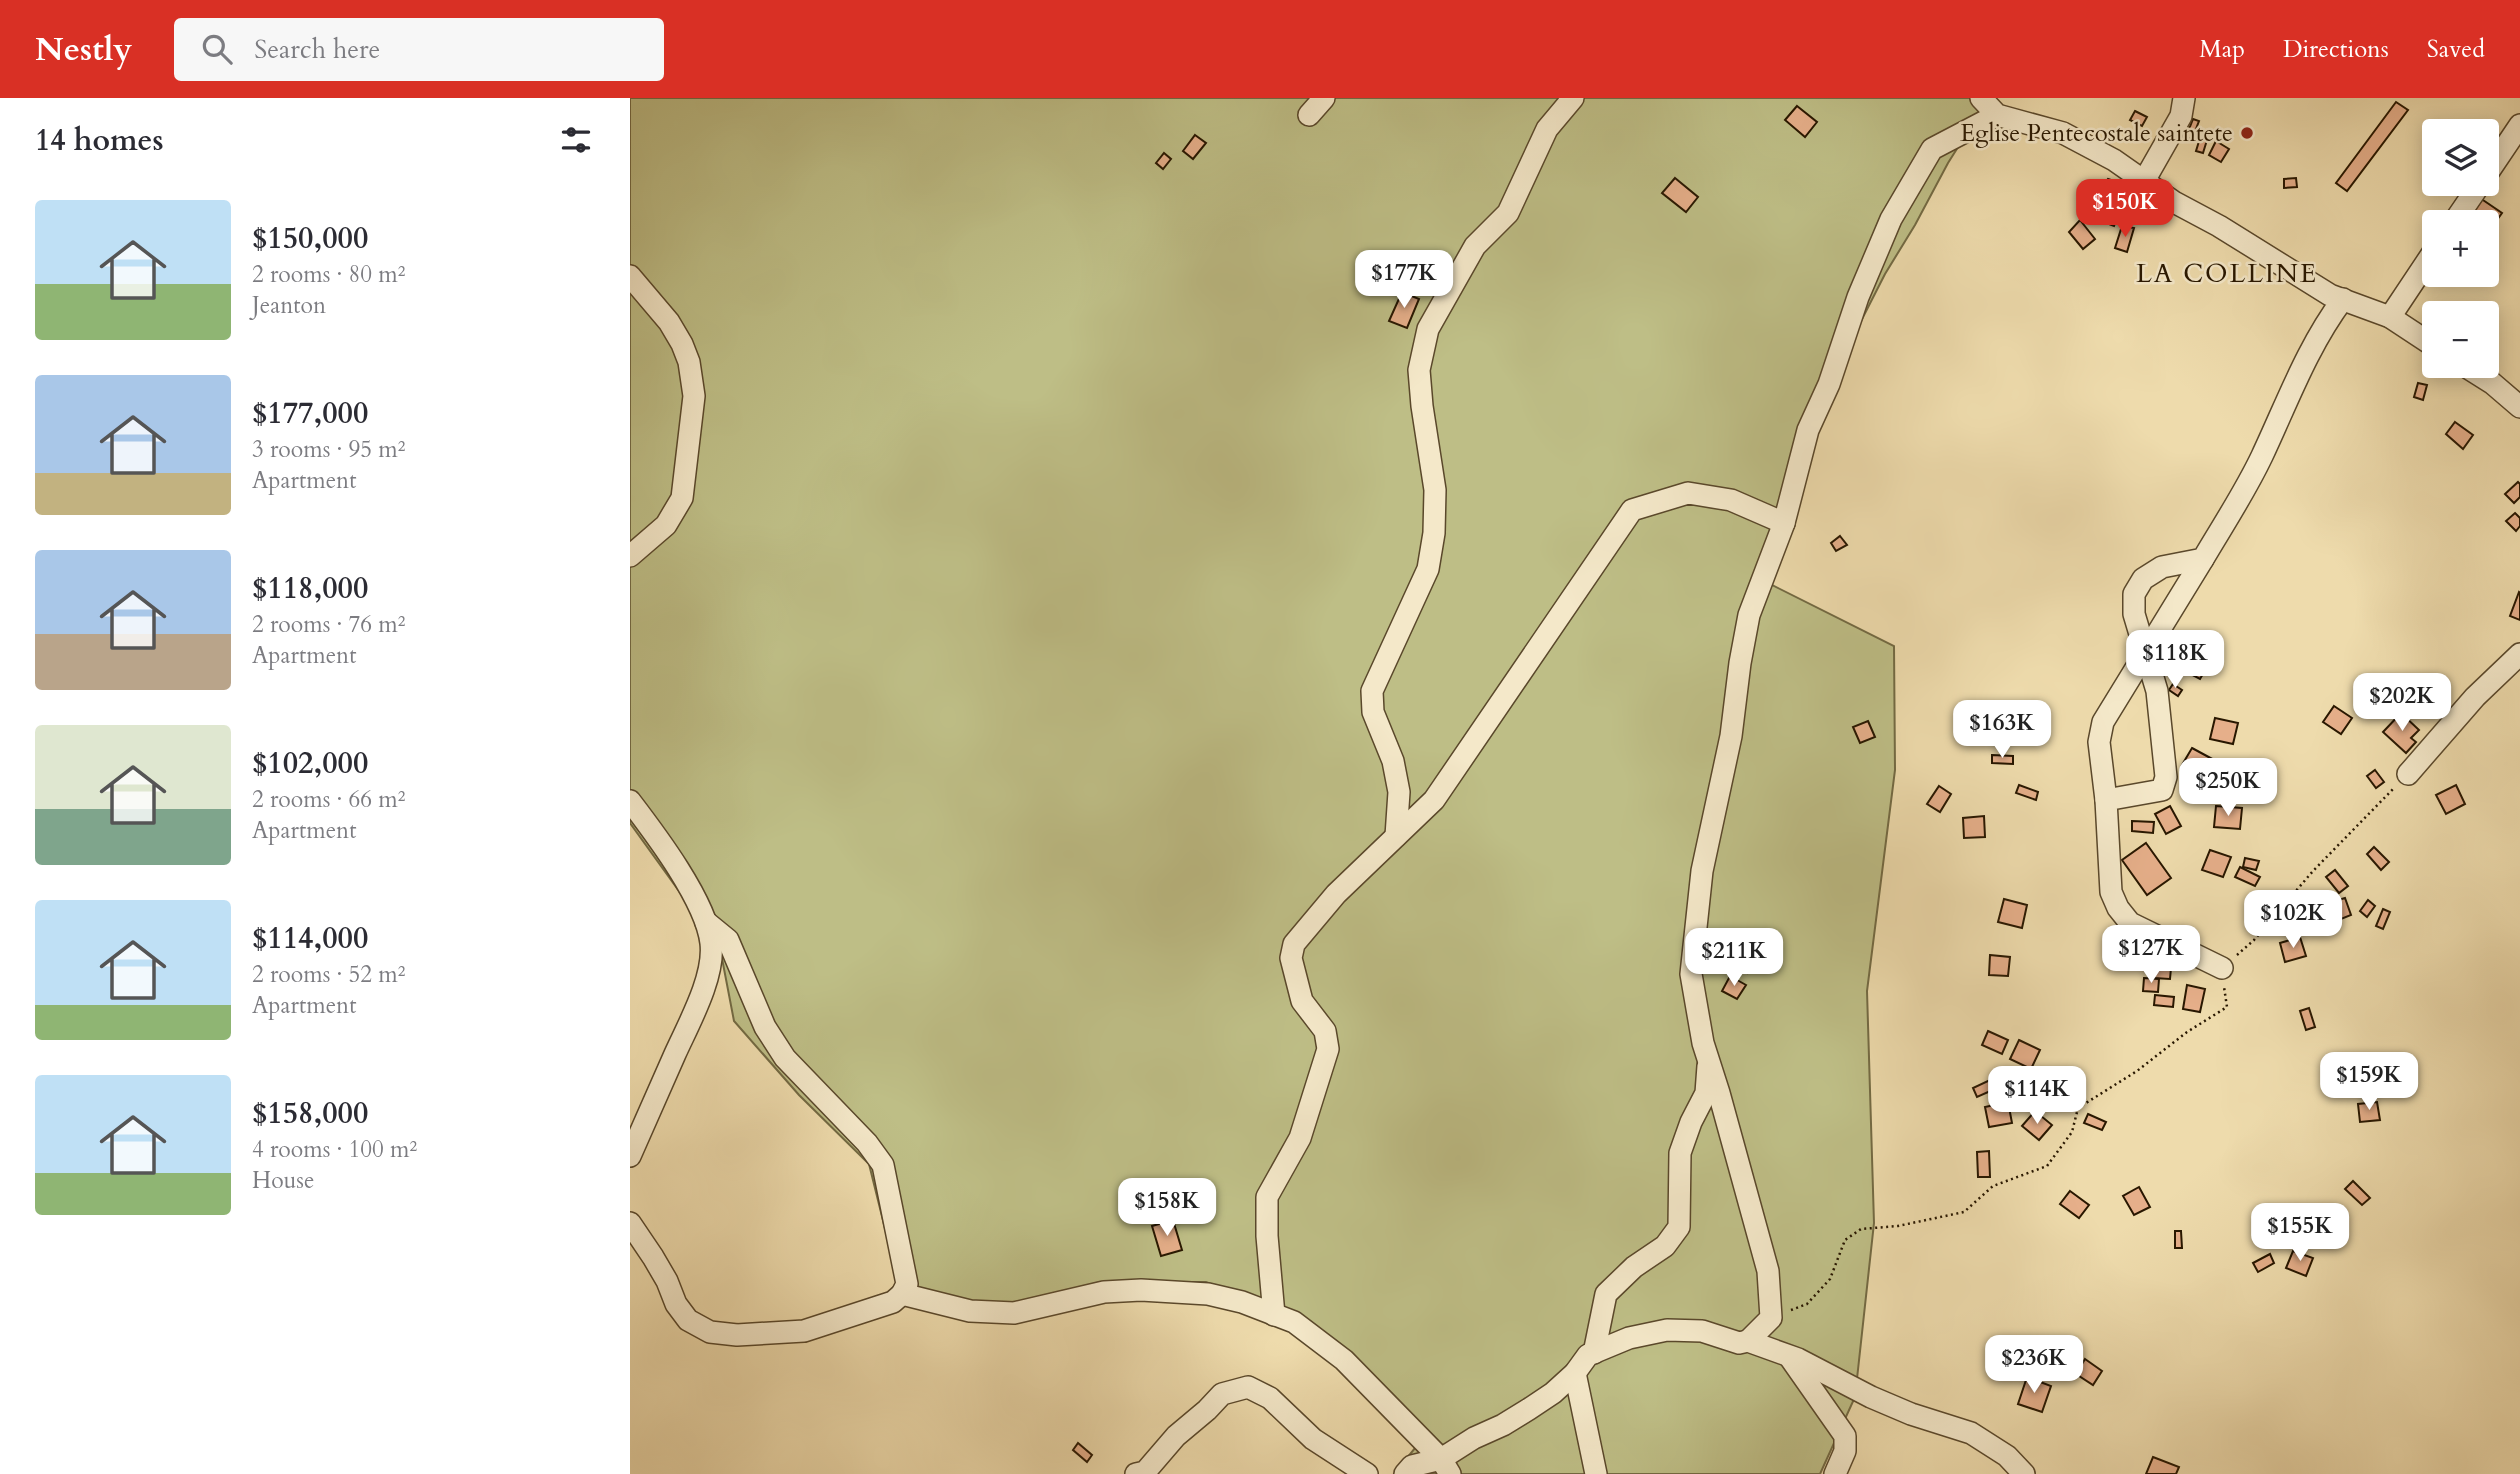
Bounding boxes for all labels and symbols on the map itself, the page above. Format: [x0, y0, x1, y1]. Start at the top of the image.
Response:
place label: Eglise Pentecostale saintete [1960, 117, 2233, 150]
marker: Eglise Pentecostale saintete [2239, 125, 2255, 141]
pin: $150K [2076, 180, 2174, 239]
pin: $177K [1355, 250, 1453, 310]
district label: LA COLLINE [2136, 256, 2318, 291]
pin: $118K [2126, 630, 2224, 690]
pin: $202K [2353, 674, 2451, 733]
pin: $163K [1953, 700, 2051, 760]
pin: $250K [2179, 758, 2277, 818]
pin: $102K [2244, 890, 2342, 950]
pin: $127K [2102, 926, 2200, 985]
pin: $211K [1685, 928, 1783, 988]
pin: $159K [2320, 1052, 2418, 1112]
pin: $114K [1988, 1066, 2086, 1126]
pin: $158K [1118, 1178, 1216, 1238]
pin: $155K [2251, 1204, 2349, 1263]
pin: $236K [1985, 1336, 2083, 1395]

